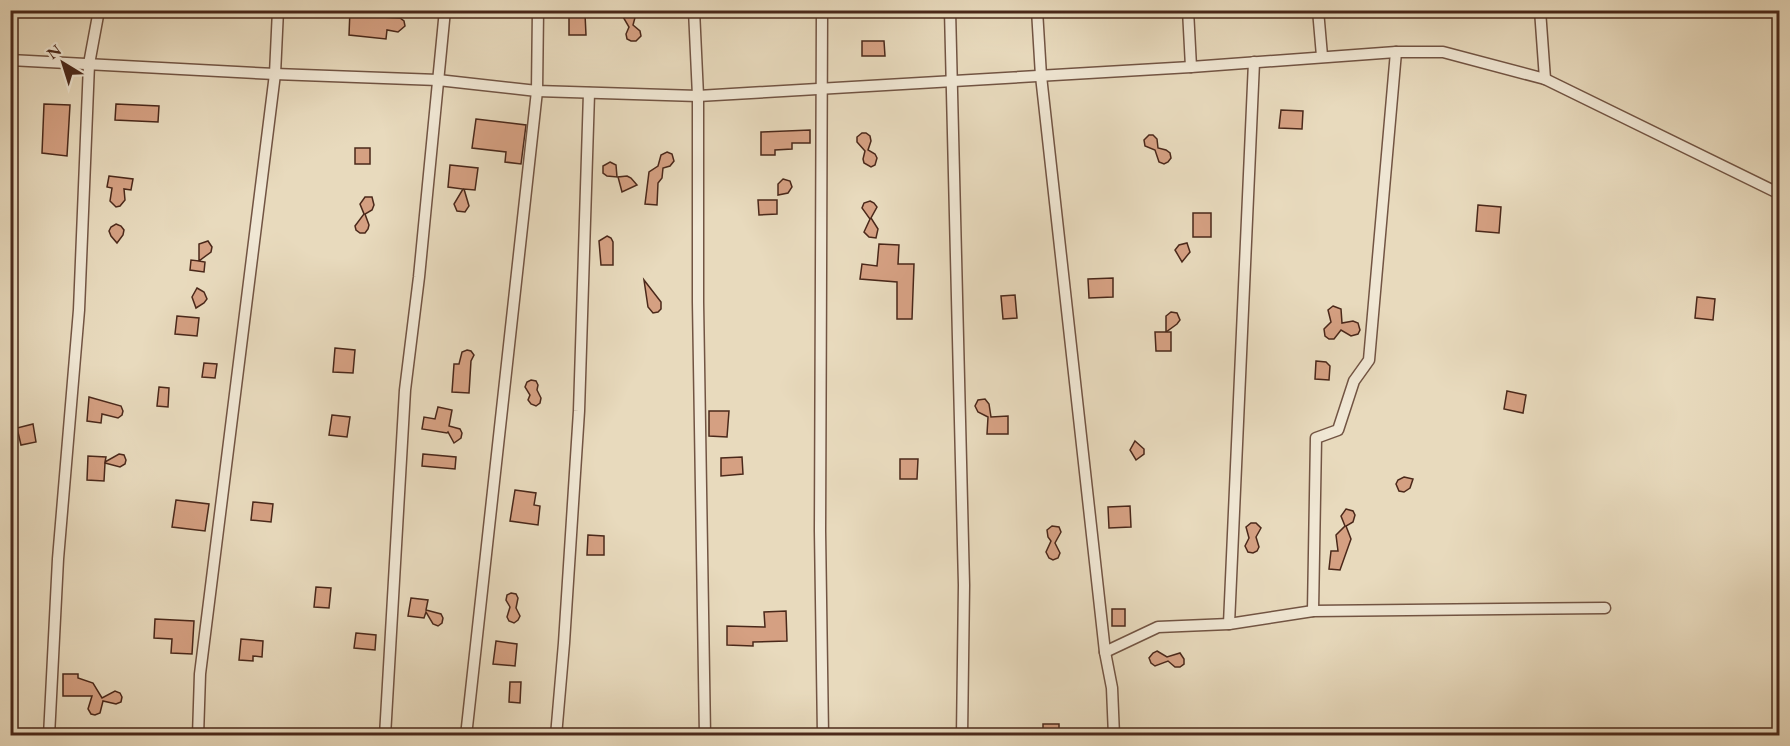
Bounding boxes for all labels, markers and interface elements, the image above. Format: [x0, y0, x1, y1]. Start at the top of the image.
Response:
north arrow [33, 33, 93, 93]
text: N [43, 39, 66, 64]

